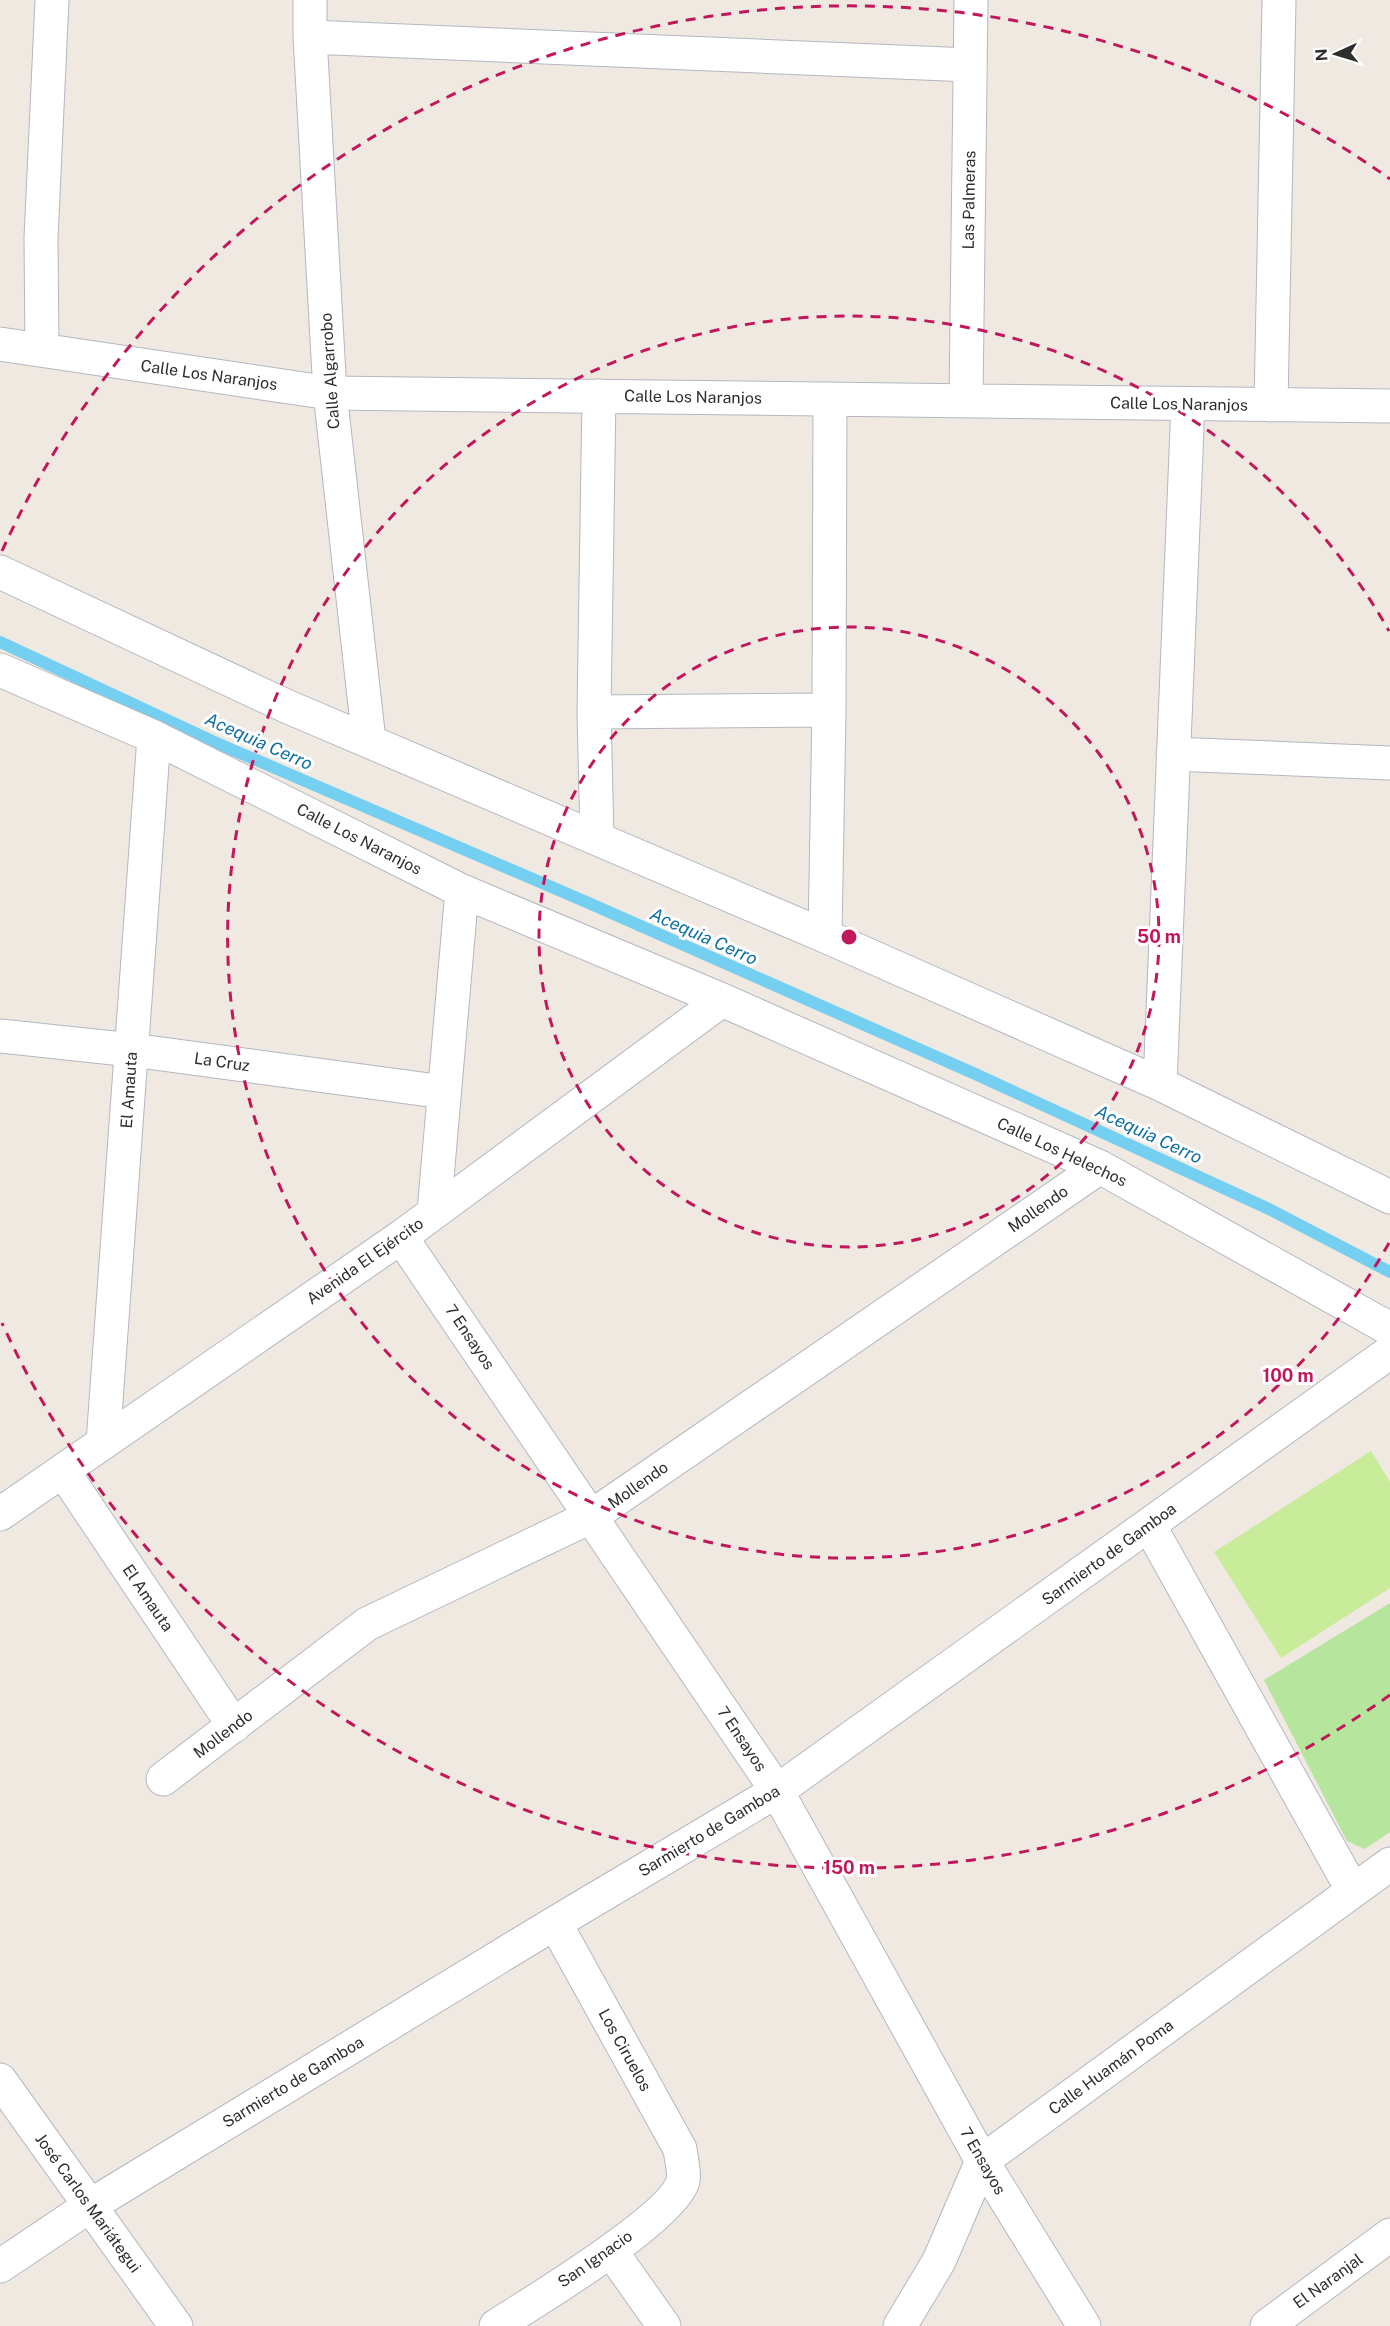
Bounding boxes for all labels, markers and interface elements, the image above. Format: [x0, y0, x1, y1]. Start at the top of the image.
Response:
north arrow [1306, 24, 1366, 84]
text: N [1312, 48, 1331, 62]
street label: Las Palmeras [959, 150, 979, 250]
street label: Calle Algarrobo [316, 312, 344, 430]
street label: Calle Los Naranjos [139, 356, 279, 394]
street label: Calle Los Naranjos [624, 386, 762, 408]
street label: Calle Los Naranjos [1110, 393, 1248, 415]
water label: Acequia Cerro [202, 708, 316, 774]
street label: Calle Los Naranjos [293, 799, 425, 879]
water label: Acequia Cerro [647, 903, 761, 969]
text: 50 m [1137, 926, 1181, 947]
centre of rings [839, 927, 859, 947]
street label: La Cruz [193, 1049, 251, 1075]
street label: El Amauta [117, 1051, 141, 1129]
water label: Acequia Cerro [1092, 1100, 1206, 1168]
street label: Calle Los Helechos [994, 1114, 1130, 1190]
street label: Mollendo [1004, 1181, 1072, 1237]
street label: Avenida El Ejército [303, 1214, 427, 1308]
street label: 7 Ensayos [441, 1301, 499, 1373]
text: 100 m [1262, 1365, 1314, 1386]
street label: Mollendo [604, 1457, 672, 1513]
street label: Sarmierto de Gamboa [1038, 1499, 1180, 1609]
street label: El Amauta [119, 1561, 177, 1635]
street label: 7 Ensayos [713, 1703, 771, 1775]
street label: Mollendo [190, 1706, 256, 1762]
street label: Sarmierto de Gamboa [635, 1781, 783, 1881]
text: 150 m [823, 1857, 875, 1878]
street label: Los Ciruelos [595, 2006, 655, 2094]
street label: Calle Huamán Poma [1045, 2015, 1177, 2119]
street label: Sarmierto de Gamboa [219, 2032, 367, 2132]
street label: 7 Ensayos [956, 2124, 1010, 2198]
street label: José Carlos Mariátegui [31, 2130, 145, 2276]
street label: San Ignacio [554, 2226, 636, 2292]
street label: El Naranjal [1290, 2249, 1367, 2313]

